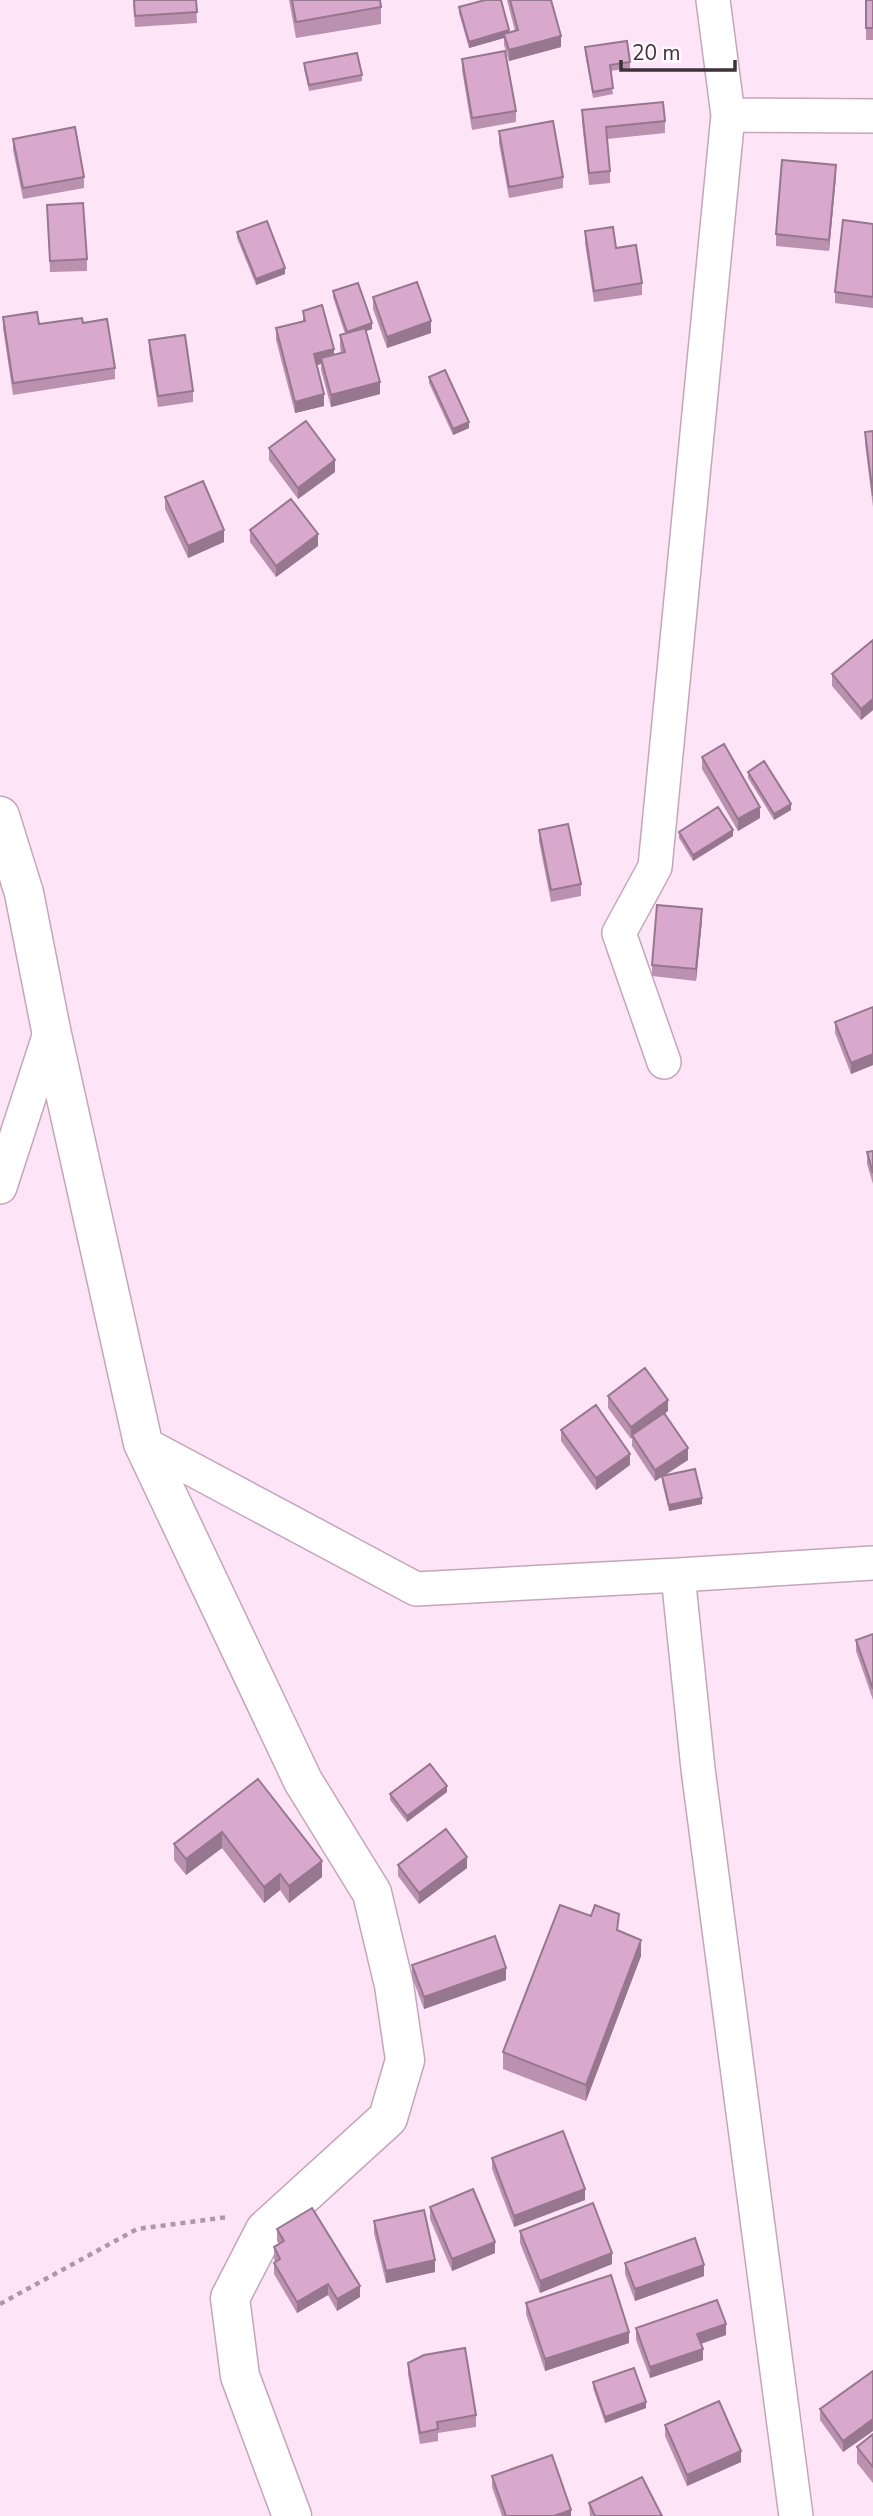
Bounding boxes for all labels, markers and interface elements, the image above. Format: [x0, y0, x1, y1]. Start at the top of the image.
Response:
scale bar [621, 28, 735, 72]
text: 20 m [632, 39, 681, 67]

